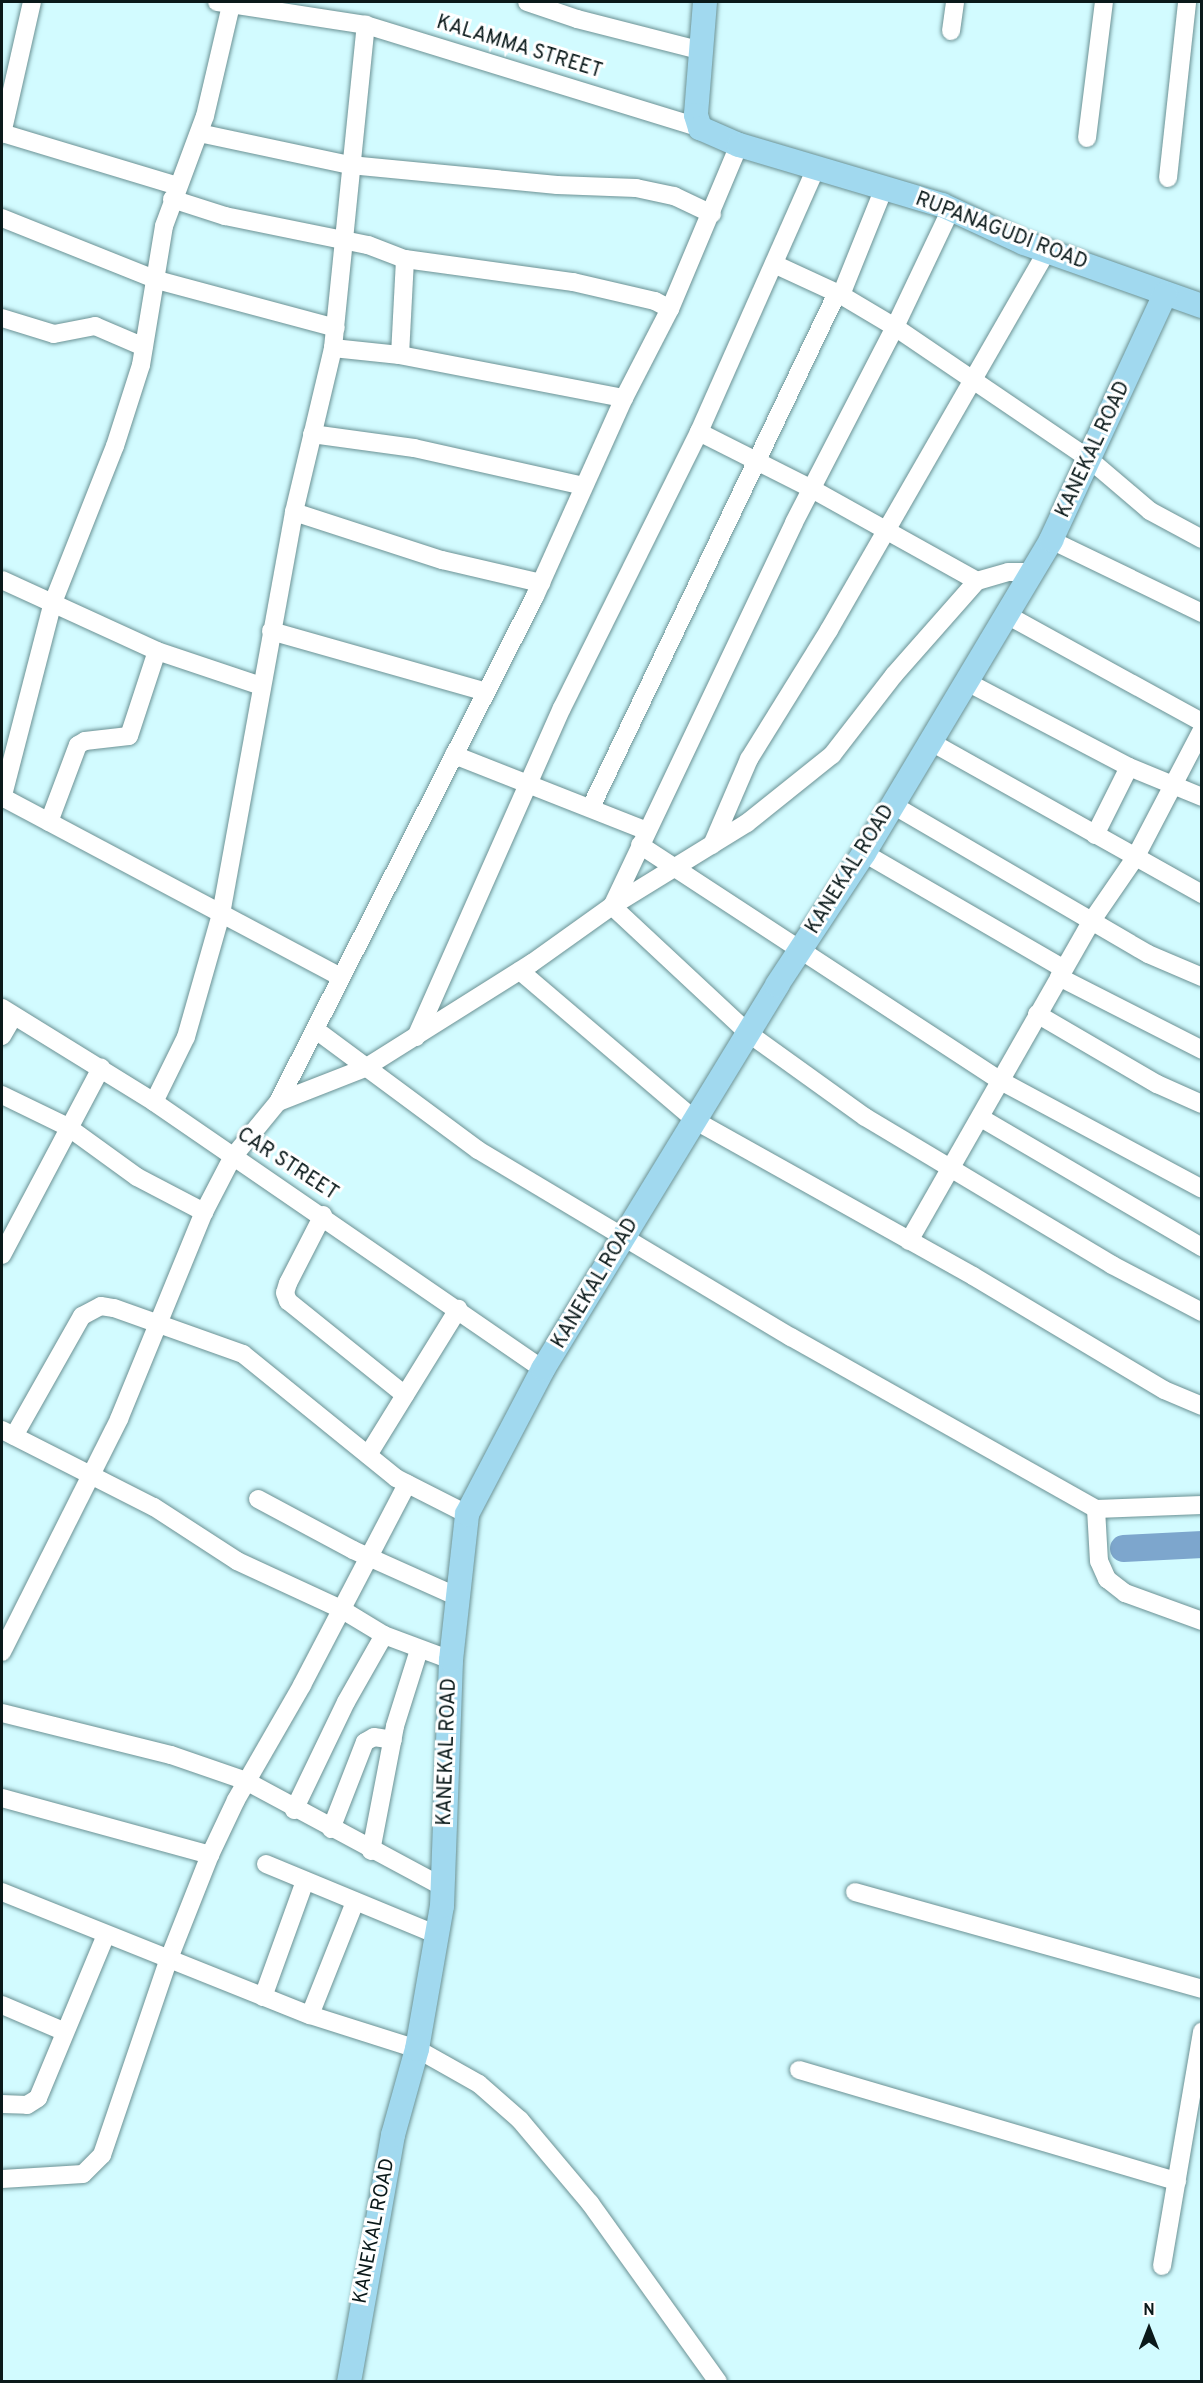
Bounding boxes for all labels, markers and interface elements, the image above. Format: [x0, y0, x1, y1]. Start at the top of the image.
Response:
street label: KALAMMA STREET [433, 11, 605, 85]
street label: RUPANAGUDI ROAD [912, 188, 1090, 276]
street label: KANEKAL ROAD [1052, 378, 1136, 522]
street label: KANEKAL ROAD [802, 801, 900, 939]
street label: CAR STREET [232, 1123, 342, 1207]
street label: KANEKAL ROAD [548, 1214, 644, 1354]
street label: KANEKAL ROAD [433, 1678, 463, 1826]
street label: KANEKAL ROAD [349, 2156, 401, 2306]
north arrow [1119, 2299, 1179, 2359]
text: N [1143, 2301, 1155, 2321]

